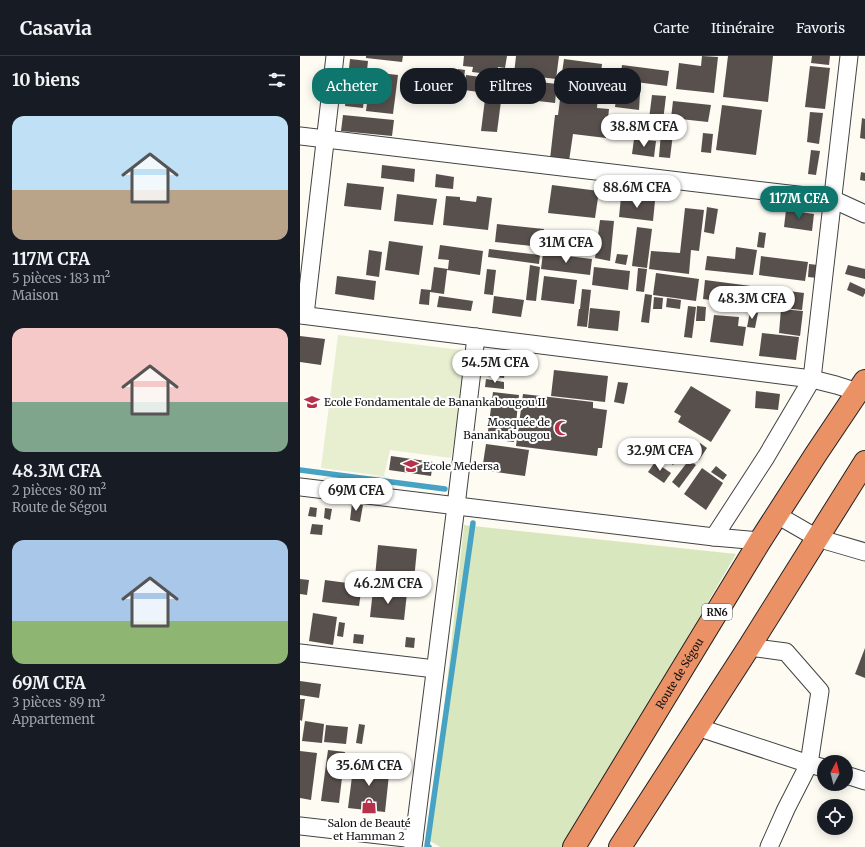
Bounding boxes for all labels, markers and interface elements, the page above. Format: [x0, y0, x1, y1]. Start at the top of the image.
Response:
text: Casavia [20, 16, 92, 40]
text: Carte [654, 19, 689, 37]
text: Itinéraire [711, 19, 774, 37]
text: Favoris [796, 19, 845, 37]
chip: Acheter [312, 68, 392, 104]
chip: Louer [400, 68, 467, 104]
chip: Filtres [475, 68, 546, 104]
chip: Nouveau [554, 68, 641, 104]
text: 10 biens [12, 69, 80, 91]
icon: filters [266, 69, 288, 91]
pin: 38.8M CFA [598, 114, 690, 148]
text: 38.8M CFA [610, 118, 678, 135]
icon: home [114, 142, 186, 214]
pin: 88.6M CFA [591, 175, 683, 209]
text: 88.6M CFA [603, 179, 671, 196]
pin: 117M CFA [758, 186, 840, 220]
text: 117M CFA [769, 190, 829, 207]
pin: 31M CFA [529, 230, 603, 264]
text: 31M CFA [539, 234, 593, 251]
text: 117M CFA [12, 248, 90, 270]
text: 5 pièces · 183 m² [12, 270, 110, 287]
pin: 48.3M CFA [706, 286, 798, 320]
text: Maison [12, 287, 59, 304]
text: 48.3M CFA [718, 290, 786, 307]
pin: 54.5M CFA [449, 350, 541, 384]
icon: home [114, 354, 186, 426]
text: 54.5M CFA [461, 354, 529, 371]
school or university icon: Ecole Fondamentale de Banankabougou II [303, 393, 321, 411]
place label: Ecole Fondamentale de Banankabougou II [324, 395, 546, 409]
place label: Mosquée de Banankabougou [463, 415, 550, 442]
mosque icon: Mosquée de Banankabougou [553, 419, 571, 437]
pin: 32.9M CFA [614, 438, 706, 472]
text: 32.9M CFA [627, 442, 693, 459]
school or university icon: Ecole Medersa [402, 457, 420, 475]
place label: Ecole Medersa [423, 459, 499, 473]
text: 48.3M CFA [12, 460, 101, 482]
pin: 69M CFA [319, 478, 393, 512]
text: 2 pièces · 80 m² [12, 482, 106, 499]
text: 69M CFA [328, 482, 384, 499]
text: Route de Ségou [12, 499, 107, 516]
icon: home [114, 566, 186, 638]
pin: 46.2M CFA [342, 571, 434, 605]
text: 46.2M CFA [354, 575, 422, 592]
road number: RN6 [702, 604, 732, 620]
street label: Route de Ségou [652, 635, 706, 712]
text: 69M CFA [12, 672, 86, 694]
text: 3 pièces · 89 m² [12, 694, 105, 711]
text: Appartement [12, 711, 95, 728]
pin: 35.6M CFA [323, 753, 415, 787]
north arrow [817, 755, 853, 791]
map controls [817, 755, 853, 835]
text: 35.6M CFA [336, 757, 402, 774]
shop icon: Salon de Beauté et Hamman 2 [360, 797, 378, 815]
button: locate [817, 799, 853, 835]
place label: Salon de Beauté et Hamman 2 [327, 816, 411, 843]

